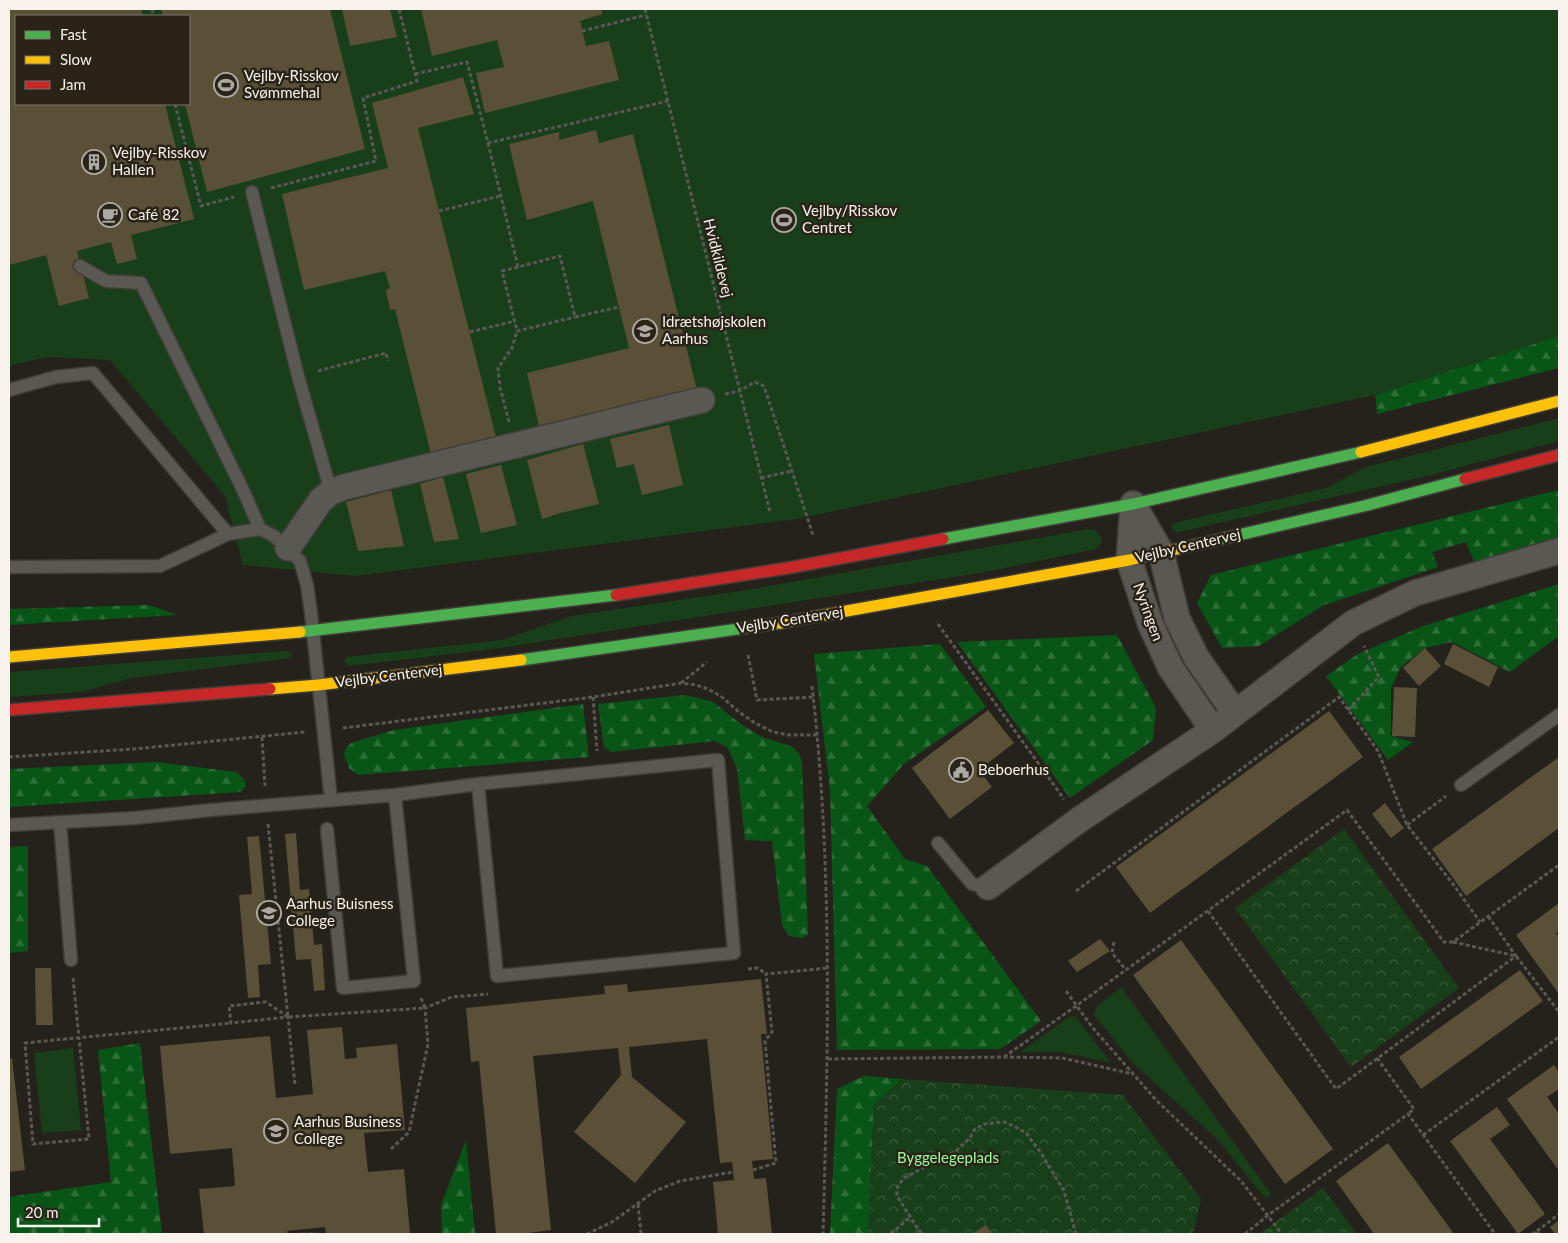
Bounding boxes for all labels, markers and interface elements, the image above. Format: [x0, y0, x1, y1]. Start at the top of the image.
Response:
legend [15, 15, 190, 105]
text: Fast [60, 25, 87, 43]
text: Slow [60, 50, 92, 68]
place label: Vejlby-Risskov Svømmehal [244, 66, 339, 101]
sports icon: Vejlby-Risskov Svømmehal [213, 72, 239, 98]
text: Jam [60, 75, 86, 93]
place label: Vejlby-Risskov Hallen [112, 143, 207, 178]
building icon: Vejlby-Risskov Hallen [81, 149, 107, 175]
place label: Vejlby/Risskov Centret [802, 201, 898, 236]
cafe icon: Café 82 [97, 202, 123, 228]
place label: Café 82 [128, 205, 180, 223]
sports icon: Vejlby/Risskov Centret [771, 207, 797, 233]
street label: Hvidkildevej [700, 216, 737, 299]
place label: Idrætshøjskolen Aarhus [662, 312, 766, 347]
school or university icon: Idrætshøjskolen Aarhus [632, 318, 658, 344]
street label: Vejlby Centervej [1133, 524, 1242, 566]
street label: Nyringen [1130, 580, 1168, 643]
street label: Vejlby Centervej [735, 602, 844, 636]
street label: Vejlby Centervej [335, 660, 443, 690]
public building icon: Beboerhus [948, 757, 974, 783]
place label: Beboerhus [978, 760, 1049, 778]
place label: Aarhus Buisness College [286, 894, 393, 929]
school or university icon: Aarhus Buisness College [256, 900, 282, 926]
place label: Aarhus Business College [294, 1112, 401, 1147]
school or university icon: Aarhus Business College [263, 1118, 289, 1144]
park label: Byggelegeplads [897, 1148, 999, 1166]
scale bar [18, 1196, 99, 1228]
text: 20 m [25, 1203, 59, 1221]

